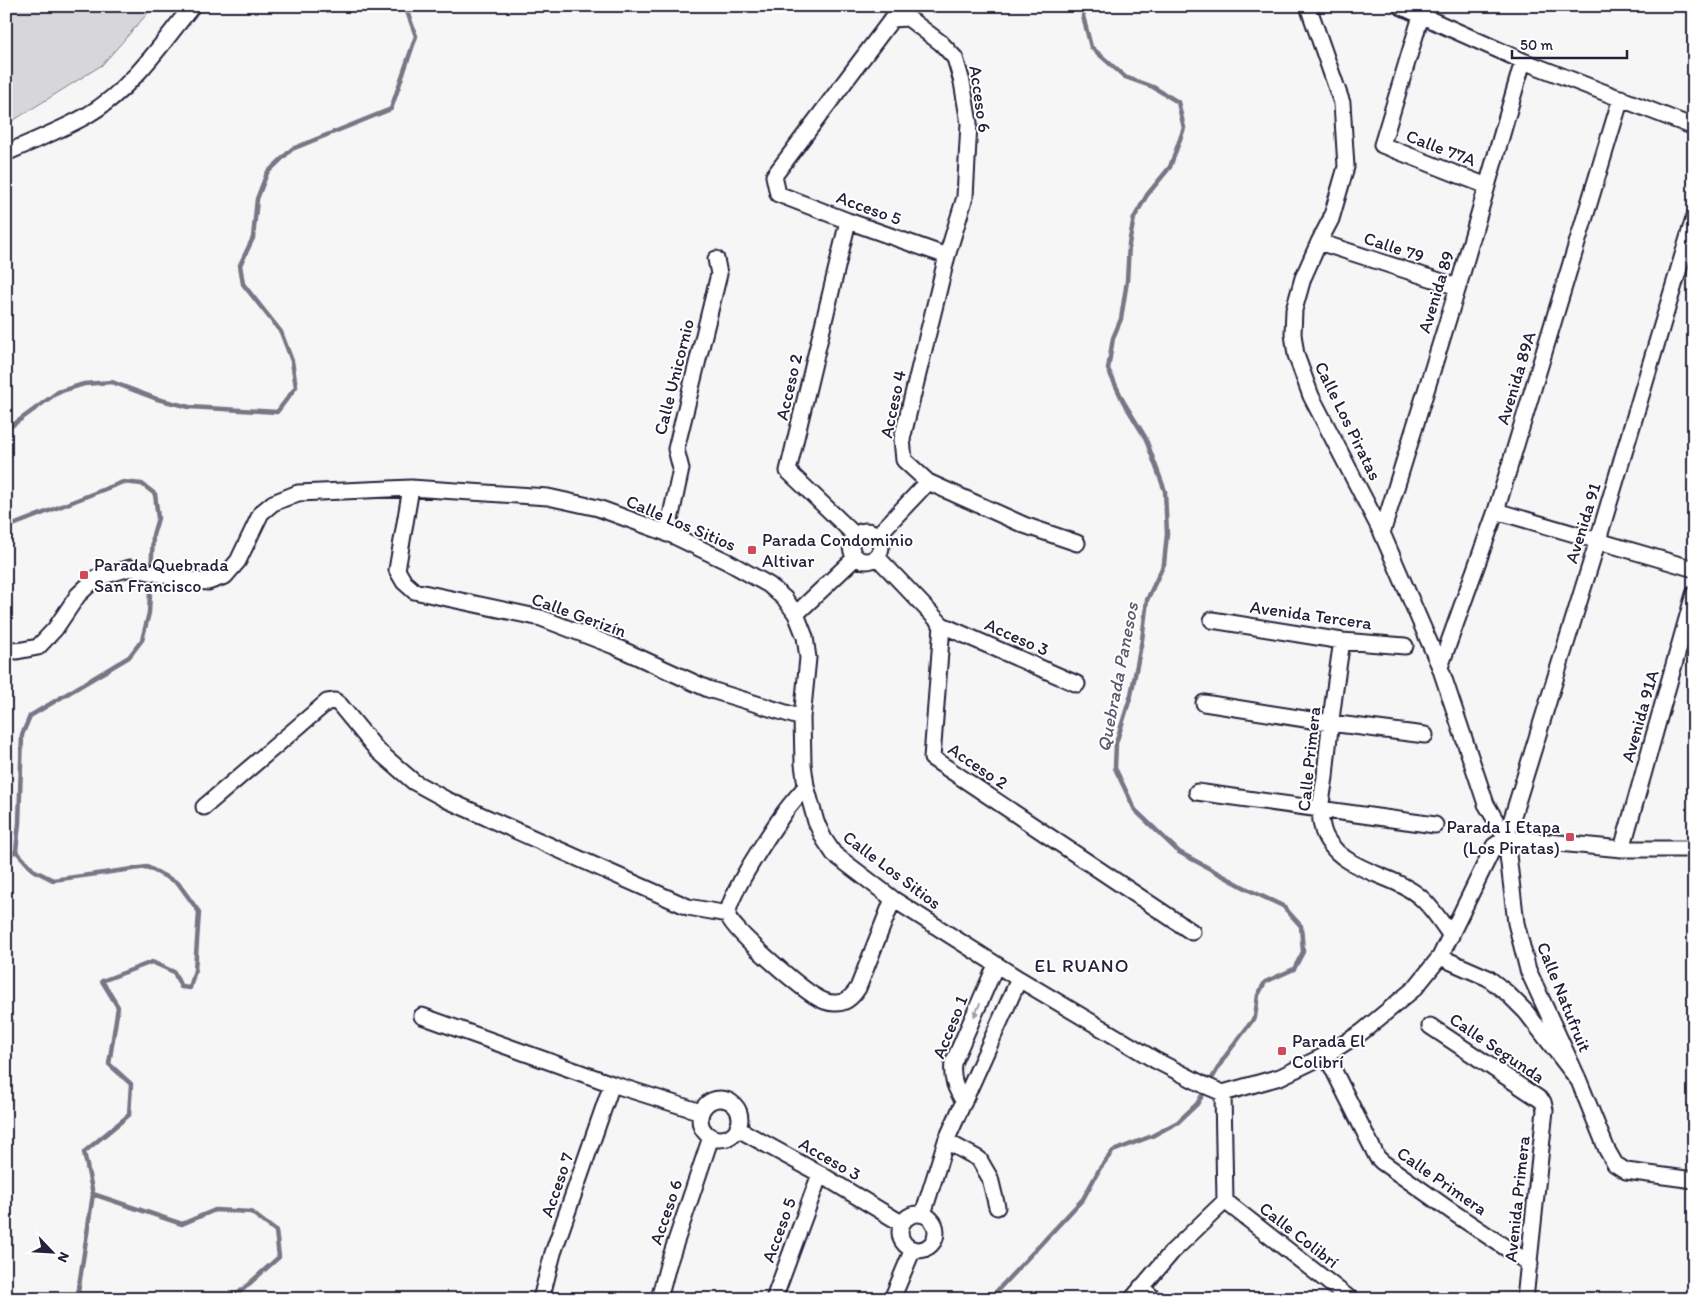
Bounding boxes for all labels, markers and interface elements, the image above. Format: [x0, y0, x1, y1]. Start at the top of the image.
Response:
scale bar [1512, 28, 1628, 60]
text: 50 m [1520, 36, 1553, 54]
street label: Acceso 6 [964, 64, 996, 134]
street label: Calle 77A [1403, 125, 1480, 172]
street label: Acceso 5 [834, 186, 904, 230]
street label: Calle 79 [1361, 227, 1427, 267]
street label: Avenida 89 [1413, 248, 1459, 336]
street label: Calle Unicornio [649, 317, 699, 437]
street label: Avenida 89A [1491, 328, 1541, 427]
street label: Acceso 2 [771, 351, 807, 422]
street label: Calle Los Piratas [1310, 358, 1386, 484]
street label: Acceso 4 [875, 368, 911, 440]
street label: Avenida 91 [1560, 480, 1606, 566]
street label: Calle Los Sitios [623, 490, 739, 556]
place label: Parada Condominio Altivar [762, 529, 913, 572]
marker: Parada Condominio Altivar [746, 544, 758, 556]
place label: Parada Quebrada San Francisco [94, 554, 229, 597]
marker: Parada Quebrada San Francisco [78, 569, 90, 581]
street label: Calle Gerizín [529, 588, 630, 642]
street label: Avenida Tercera [1249, 596, 1374, 635]
water label: Quebrada Panesos [1092, 600, 1143, 754]
street label: Acceso 3 [982, 613, 1053, 661]
street label: Avenida 91A [1616, 667, 1664, 765]
street label: Calle Primera [1293, 705, 1325, 812]
street label: Acceso 2 [944, 738, 1013, 794]
place label: Parada I Etapa (Los Piratas) [1447, 816, 1560, 859]
street label: Calle Los Sitios [839, 826, 945, 914]
marker: Parada I Etapa (Los Piratas) [1564, 831, 1576, 843]
street label: Calle Natufruit [1532, 939, 1596, 1055]
district label: EL RUANO [1035, 954, 1129, 977]
street label: Acceso 1 [927, 992, 973, 1062]
one-way arrow [972, 1003, 980, 1017]
street label: Calle Segunda [1445, 1008, 1549, 1088]
place label: Parada El Colibrí [1292, 1030, 1365, 1073]
marker: Parada El Colibrí [1276, 1045, 1288, 1057]
street label: Acceso 3 [795, 1133, 865, 1186]
street label: Avenida Primera [1499, 1134, 1535, 1263]
street label: Calle Primera [1393, 1142, 1491, 1220]
street label: Acceso 7 [536, 1150, 578, 1220]
street label: Acceso 6 [645, 1176, 687, 1248]
street label: Acceso 5 [757, 1195, 801, 1265]
street label: Calle Colibrí [1255, 1197, 1343, 1273]
north arrow [28, 1228, 78, 1278]
text: N [54, 1249, 73, 1265]

